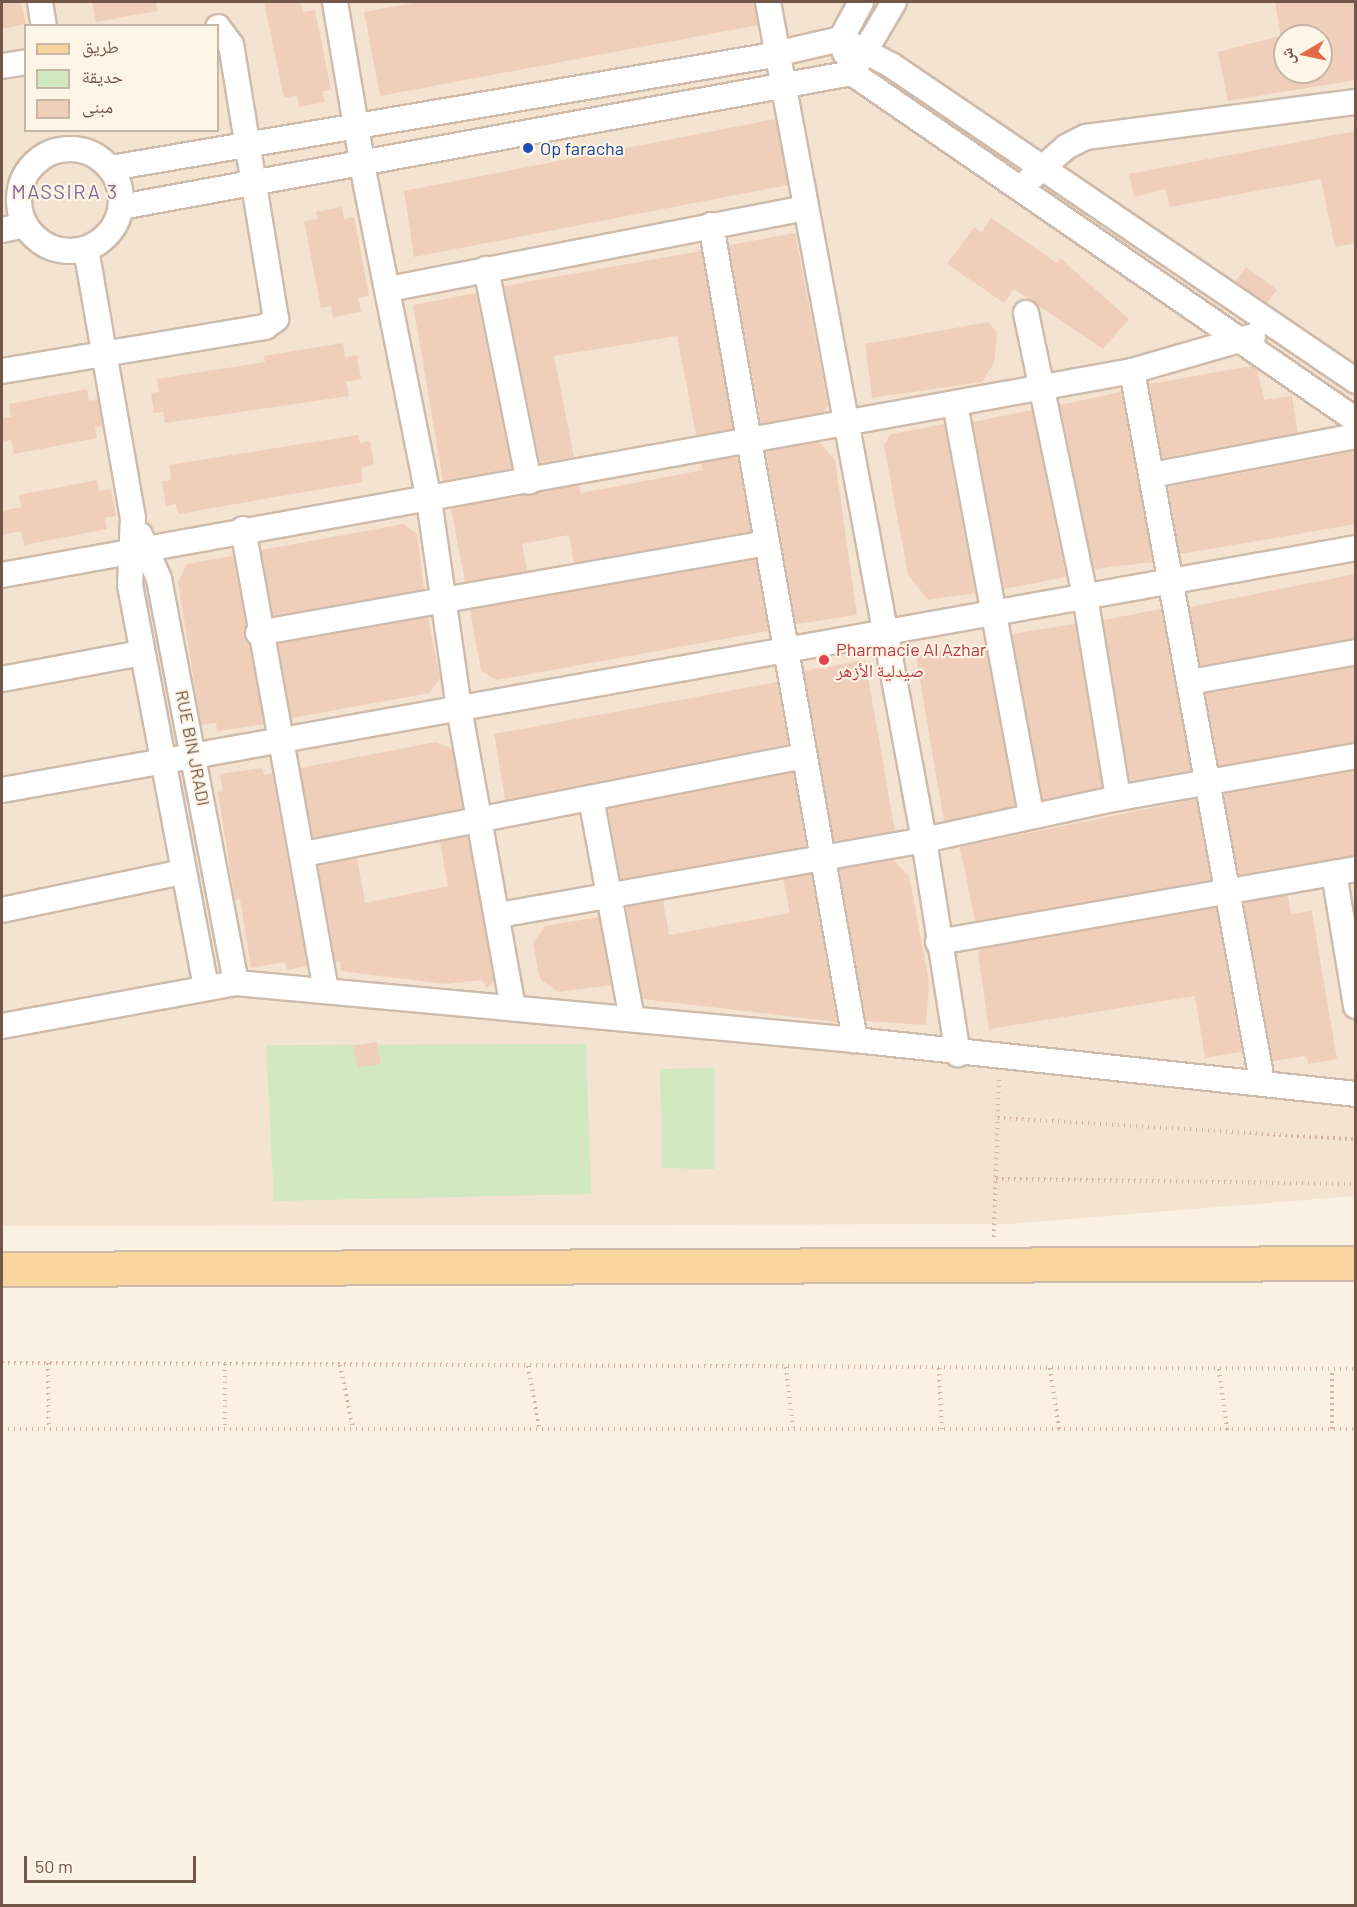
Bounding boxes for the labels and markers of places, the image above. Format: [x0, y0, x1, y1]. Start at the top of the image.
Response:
place label: Op faracha [540, 137, 624, 159]
marker: Op faracha [521, 141, 535, 155]
place label: Pharmacie Al Azhar صيدلية الأزهر [836, 639, 986, 682]
marker: Pharmacie Al Azhar صيدلية الأزهر [817, 653, 831, 667]

